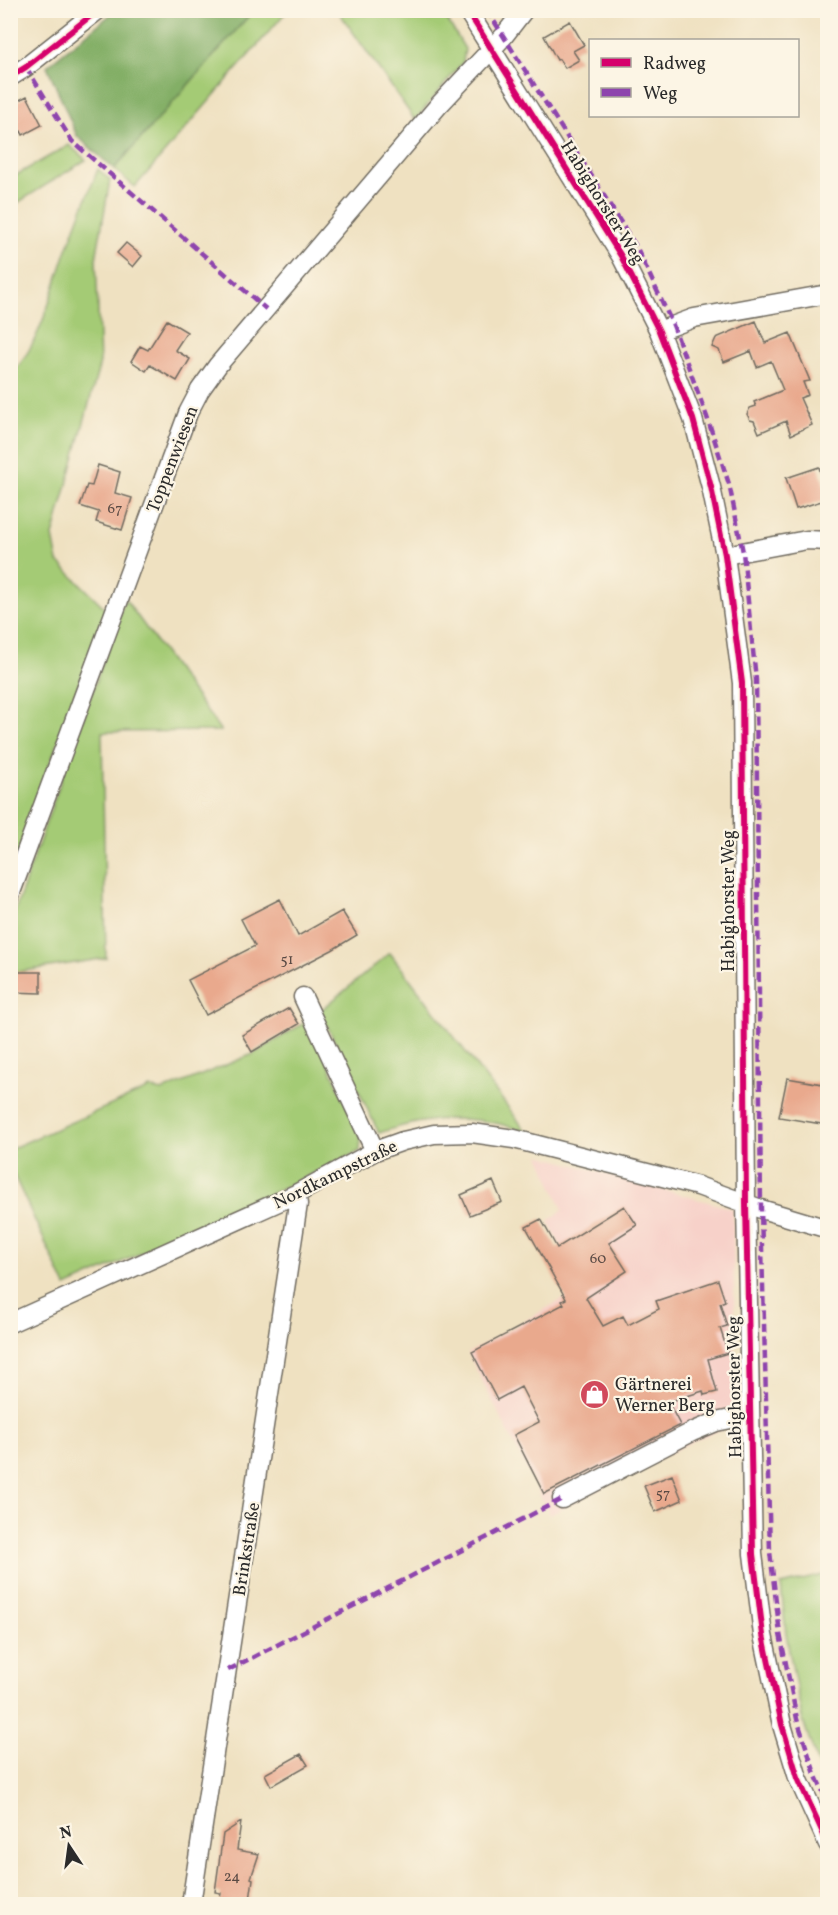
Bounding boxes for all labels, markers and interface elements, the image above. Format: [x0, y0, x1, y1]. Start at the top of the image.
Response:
legend [589, 39, 799, 117]
text: Radweg [643, 52, 706, 77]
text: Weg [643, 82, 677, 107]
street label: Habighorster Weg [553, 136, 650, 270]
street label: Toppenwiesen [141, 402, 205, 517]
house number: 67 [108, 499, 122, 520]
street label: Habighorster Weg [717, 830, 742, 972]
house number: 51 [280, 950, 294, 971]
street label: Nordkampstraße [269, 1134, 402, 1216]
house number: 60 [590, 1249, 606, 1270]
street label: Habighorster Weg [722, 1316, 749, 1458]
place label: Gärtnerei Werner Berg [615, 1373, 715, 1419]
shop icon: Gärtnerei Werner Berg [578, 1378, 610, 1410]
house number: 57 [656, 1484, 670, 1505]
street label: Brinkstraße [228, 1501, 267, 1598]
north arrow [39, 1816, 99, 1876]
text: N [58, 1821, 75, 1845]
house number: 24 [224, 1867, 240, 1888]

